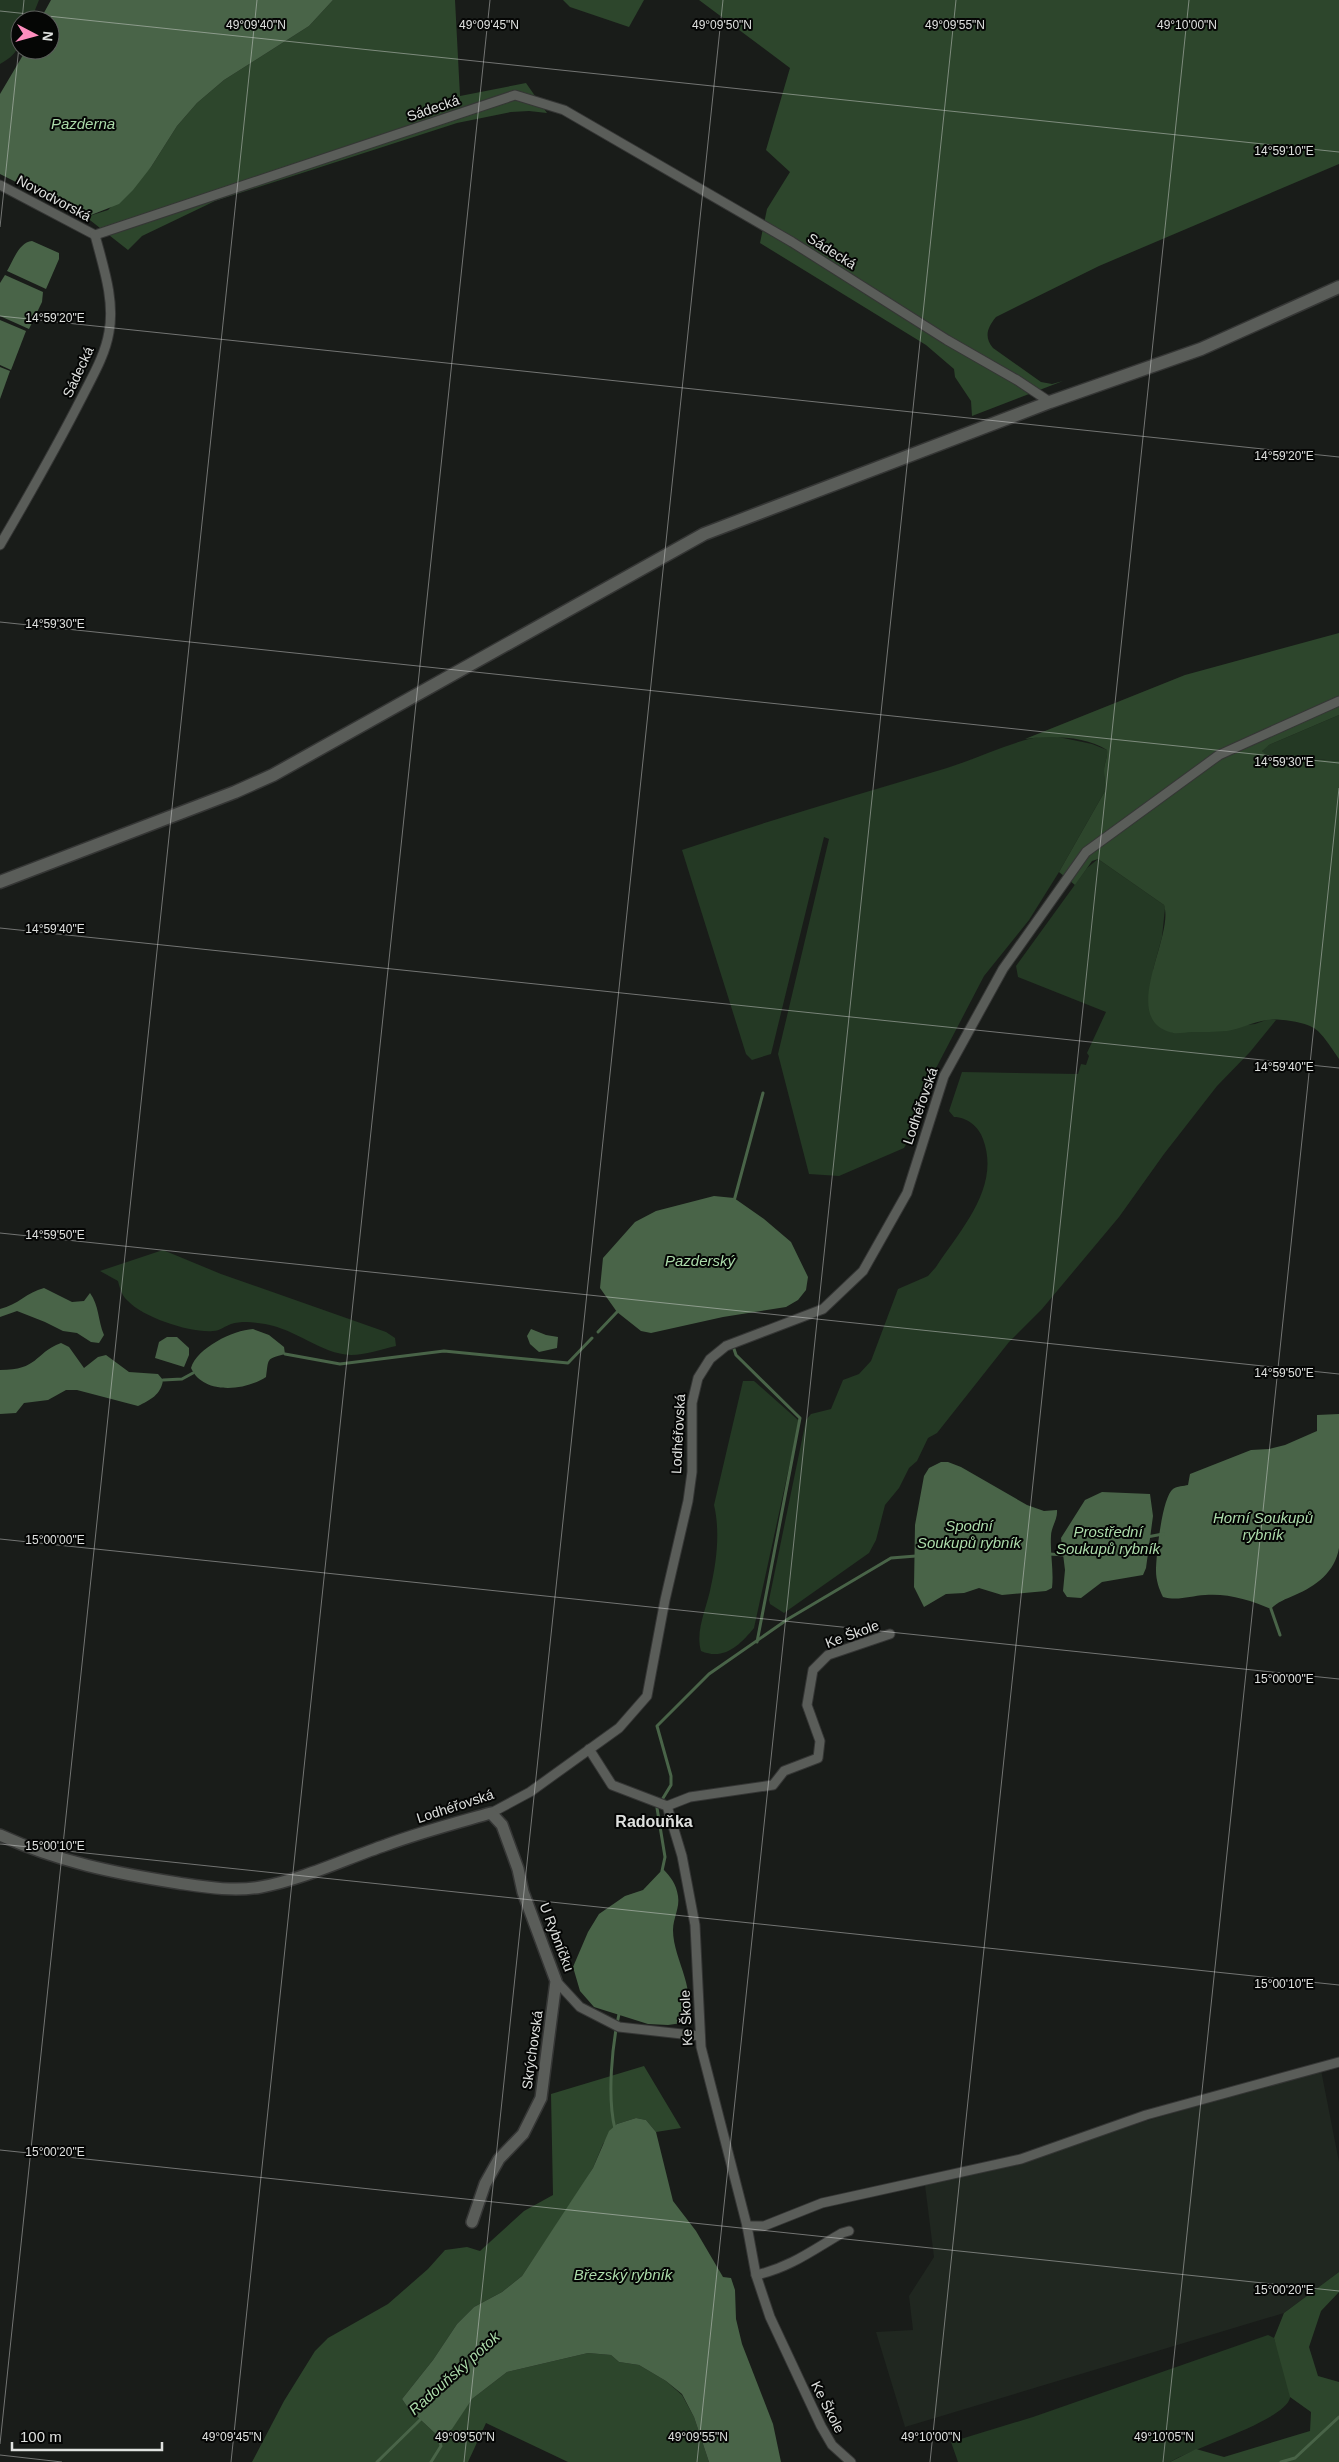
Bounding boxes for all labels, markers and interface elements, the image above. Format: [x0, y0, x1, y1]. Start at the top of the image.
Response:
north arrow [10, 10, 60, 60]
text: 49°09'40"N [226, 18, 286, 32]
text: 49°09'45"N [459, 18, 519, 32]
text: 49°09'50"N [692, 18, 752, 32]
text: 49°09'55"N [925, 18, 985, 32]
text: 49°10'00"N [1157, 18, 1217, 32]
text: N [39, 30, 56, 42]
street label: Sádecká [405, 91, 462, 124]
water label: Pazderna [51, 115, 115, 132]
text: 14°59'10"E [1254, 144, 1314, 158]
street label: Novodvorská [14, 172, 94, 224]
street label: Sádecká [805, 230, 860, 272]
text: 14°59'20"E [25, 311, 85, 325]
street label: Sádecká [59, 344, 97, 400]
text: 14°59'20"E [1254, 449, 1314, 463]
text: 14°59'30"E [25, 617, 85, 631]
text: 14°59'30"E [1254, 755, 1314, 769]
text: 14°59'40"E [25, 922, 85, 936]
text: 14°59'40"E [1254, 1060, 1314, 1074]
street label: Lodhéřovská [899, 1065, 941, 1147]
text: 14°59'50"E [25, 1228, 85, 1242]
water label: Pazderský [665, 1252, 737, 1269]
text: 14°59'50"E [1254, 1366, 1314, 1380]
street label: Lodhéřovská [668, 1393, 688, 1474]
water label: Horní Soukupů rybník [1213, 1509, 1314, 1543]
water label: Spodní Soukupů rybník [917, 1517, 1023, 1551]
water label: Prostřední Soukupů rybník [1056, 1523, 1162, 1557]
text: 15°00'00"E [25, 1533, 85, 1547]
street label: Ke Škole [823, 1617, 881, 1651]
text: 15°00'00"E [1254, 1672, 1314, 1686]
street label: Lodhéřovská [414, 1786, 496, 1826]
district label: Radouňka [615, 1813, 693, 1830]
text: 15°00'10"E [25, 1839, 85, 1853]
street label: U Rybníčku [537, 1900, 577, 1974]
text: 15°00'10"E [1254, 1977, 1314, 1991]
street label: Ke Škole [677, 1989, 695, 2046]
street label: Skrýchovská [519, 2009, 545, 2090]
text: 15°00'20"E [25, 2145, 85, 2159]
water label: Březský rybník [574, 2266, 674, 2283]
text: 15°00'20"E [1254, 2283, 1314, 2297]
water label: Radouňský potok [405, 2327, 504, 2418]
street label: Ke Škole [808, 2378, 848, 2436]
scale bar [12, 2420, 162, 2452]
text: 100 m [20, 2428, 62, 2445]
text: 49°09'45"N [202, 2430, 262, 2444]
text: 49°09'50"N [435, 2430, 495, 2444]
text: 49°09'55"N [668, 2430, 728, 2444]
text: 49°10'00"N [901, 2430, 961, 2444]
text: 49°10'05"N [1134, 2430, 1194, 2444]

